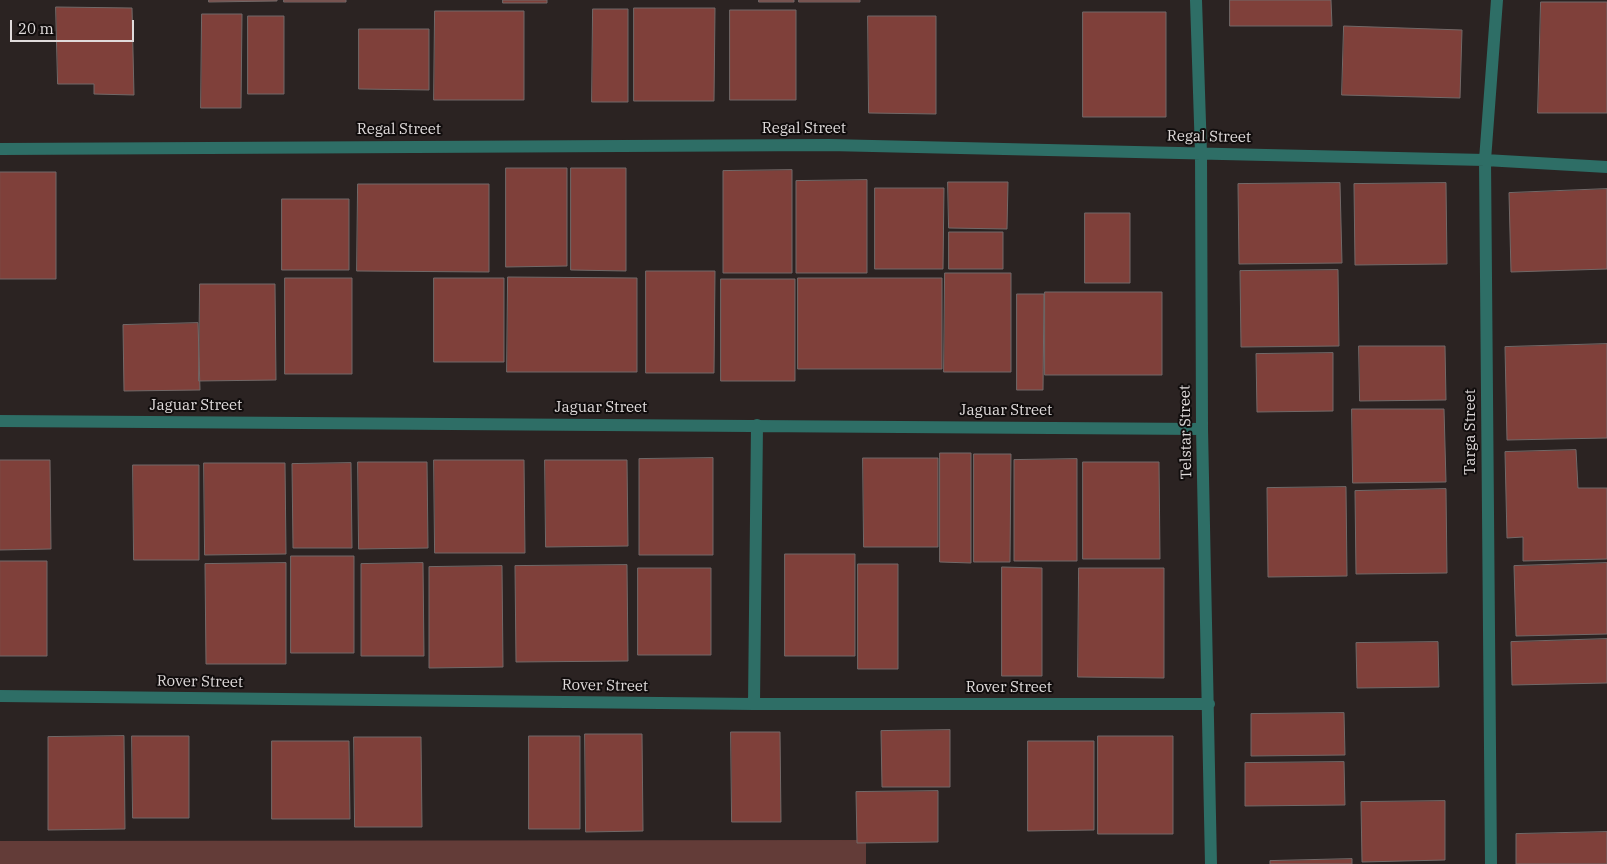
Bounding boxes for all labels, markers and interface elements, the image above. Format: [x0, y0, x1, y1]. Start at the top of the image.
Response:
scale bar [12, 10, 136, 42]
text: 20 m [18, 19, 54, 38]
street label: Regal Street [762, 120, 846, 138]
street label: Regal Street [357, 121, 441, 139]
street label: Regal Street [1167, 127, 1251, 147]
street label: Telstar Street [1176, 385, 1196, 479]
street label: Targa Street [1462, 389, 1480, 475]
street label: Jaguar Street [150, 397, 242, 415]
street label: Jaguar Street [555, 399, 647, 417]
street label: Jaguar Street [960, 402, 1052, 420]
street label: Rover Street [157, 672, 243, 692]
street label: Rover Street [562, 676, 648, 696]
street label: Rover Street [966, 679, 1052, 697]

